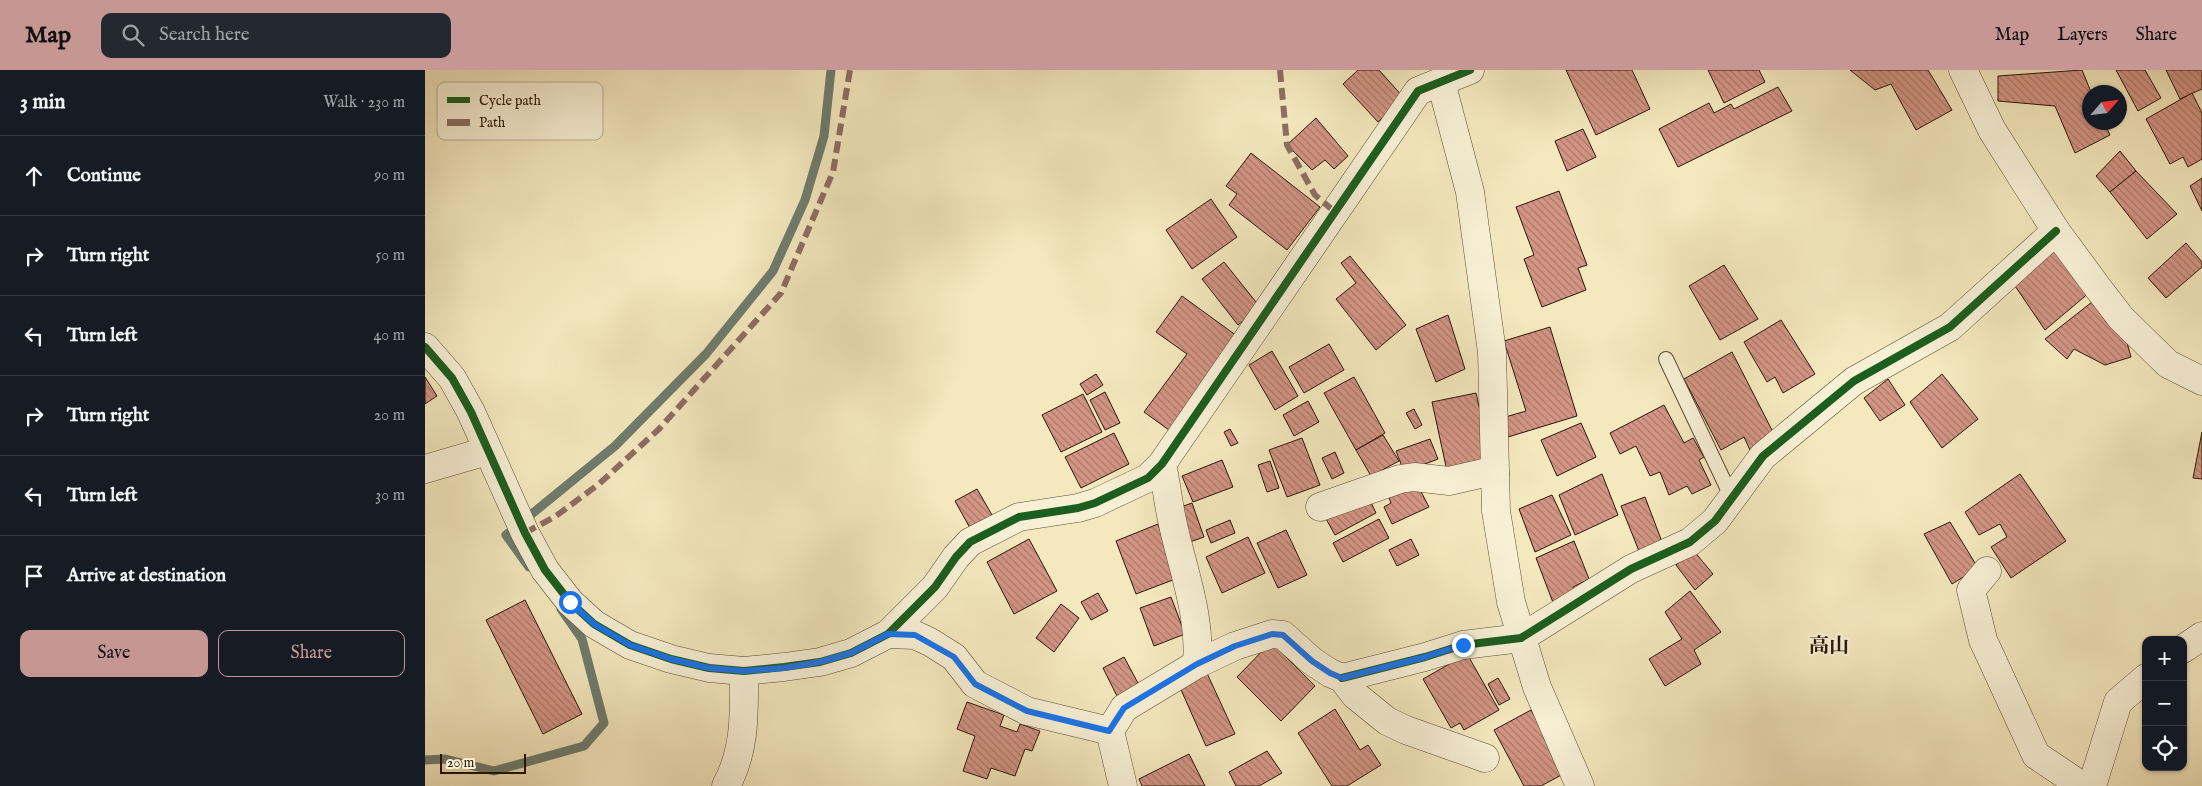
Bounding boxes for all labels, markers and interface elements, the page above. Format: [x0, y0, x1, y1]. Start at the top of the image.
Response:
search box [101, 13, 451, 58]
text: Map [25, 20, 71, 51]
icon: search [119, 21, 147, 49]
text: Search here [159, 23, 250, 47]
text: Map [1995, 24, 2029, 47]
text: Layers [2057, 24, 2108, 47]
text: Share [2136, 24, 2177, 47]
legend [437, 82, 603, 140]
north arrow [2082, 85, 2127, 130]
text: 3 min [20, 89, 65, 116]
text: Cycle path [479, 92, 541, 110]
text: Walk · 230 m [323, 93, 405, 113]
text: Path [479, 114, 506, 132]
icon: ahead [20, 162, 48, 190]
text: Continue [67, 164, 141, 188]
text: 90 m [374, 166, 405, 186]
icon: right [20, 242, 48, 270]
text: Turn right [67, 244, 149, 268]
text: 50 m [376, 246, 405, 266]
icon: left [20, 322, 48, 350]
text: Turn left [67, 324, 138, 348]
text: 40 m [373, 326, 405, 346]
icon: right [20, 402, 48, 430]
text: Turn right [67, 404, 149, 428]
text: 20 m [374, 406, 405, 426]
icon: left [20, 482, 48, 510]
text: Turn left [67, 484, 138, 508]
text: 30 m [375, 486, 405, 506]
icon: arrive [20, 562, 48, 590]
text: Arrive at destination [67, 564, 226, 588]
route start [559, 591, 582, 614]
button: Save [20, 630, 208, 677]
button: Share [218, 630, 405, 677]
route end [1452, 634, 1475, 657]
district label: 高山 [1809, 634, 1849, 659]
map controls [2142, 636, 2187, 771]
button: + [2142, 636, 2187, 681]
button: − [2142, 681, 2187, 726]
button: locate [2142, 726, 2187, 771]
scale bar [440, 751, 526, 774]
text: 20 m [447, 754, 474, 772]

